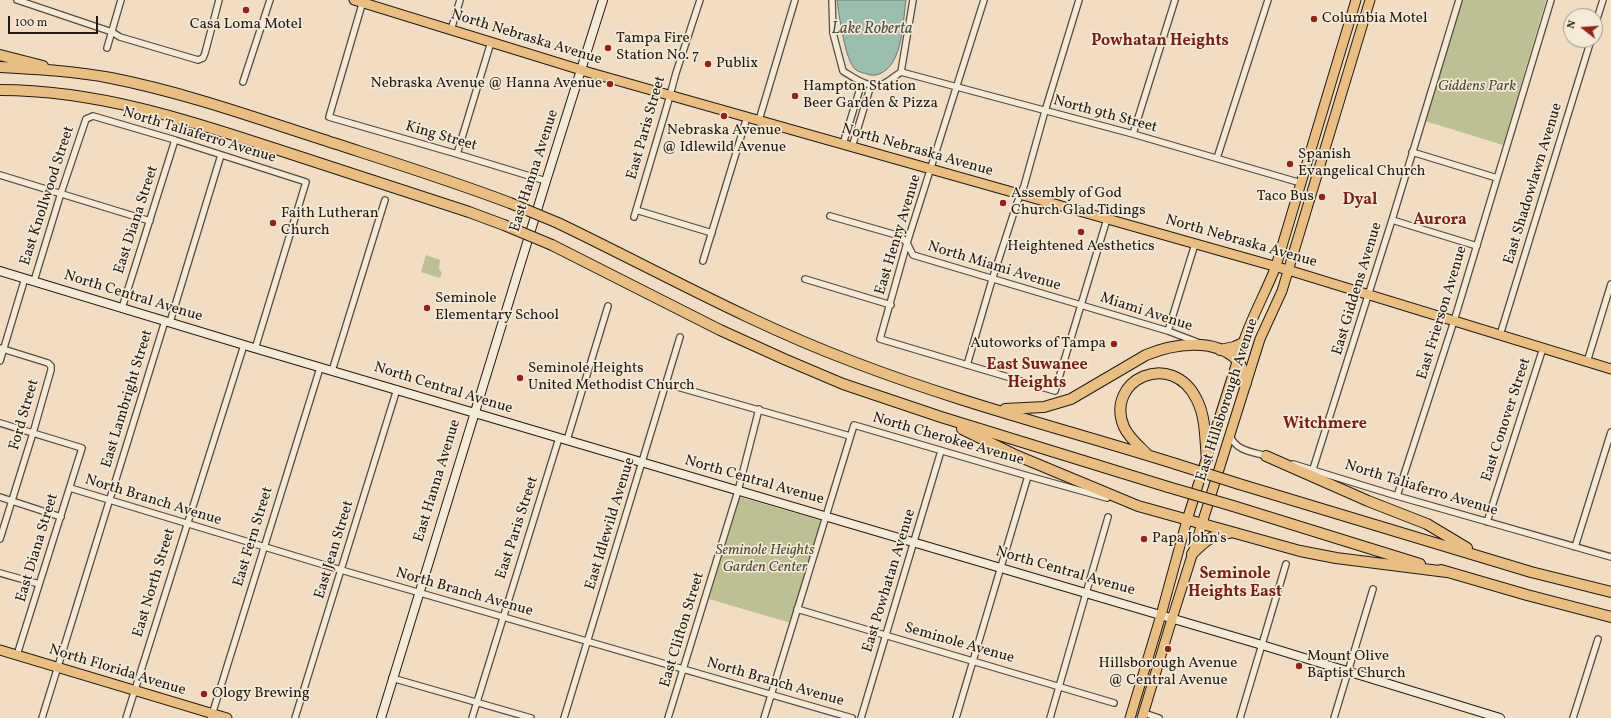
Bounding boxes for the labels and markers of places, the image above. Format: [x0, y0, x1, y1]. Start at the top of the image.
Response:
marker: Casa Loma Motel [241, 5, 251, 15]
place label: Columbia Motel [1322, 10, 1427, 28]
marker: Columbia Motel [1309, 14, 1319, 24]
place label: Casa Loma Motel [190, 16, 302, 34]
place label: Tampa Fire Station No. 7 [616, 30, 699, 65]
marker: Tampa Fire Station No. 7 [603, 43, 613, 53]
place label: Publix [716, 55, 758, 73]
marker: Publix [703, 59, 713, 69]
place label: Nebraska Avenue @ Hanna Avenue [371, 75, 602, 93]
place label: Hampton Station Beer Garden & Pizza [803, 78, 938, 113]
marker: Nebraska Avenue @ Hanna Avenue [605, 79, 615, 89]
marker: Hampton Station Beer Garden & Pizza [790, 91, 800, 101]
marker: Nebraska Avenue @ Idlewild Avenue [719, 111, 729, 121]
place label: Nebraska Avenue @ Idlewild Avenue [662, 122, 786, 157]
place label: Spanish Evangelical Church [1298, 146, 1426, 181]
marker: Spanish Evangelical Church [1285, 159, 1295, 169]
place label: Assembly of God Church Glad Tidings [1011, 185, 1146, 220]
place label: Taco Bus [1257, 188, 1314, 206]
marker: Taco Bus [1317, 192, 1327, 202]
marker: Assembly of God Church Glad Tidings [998, 198, 1008, 208]
place label: Faith Lutheran Church [281, 205, 379, 240]
marker: Faith Lutheran Church [268, 218, 278, 228]
marker: Heightened Aesthetics [1076, 227, 1086, 237]
place label: Heightened Aesthetics [1007, 238, 1155, 256]
place label: Seminole Elementary School [435, 290, 559, 325]
marker: Seminole Elementary School [422, 303, 432, 313]
place label: Autoworks of Tampa [970, 335, 1106, 353]
marker: Autoworks of Tampa [1109, 339, 1119, 349]
place label: Seminole Heights United Methodist Church [528, 360, 695, 395]
marker: Seminole Heights United Methodist Church [515, 373, 525, 383]
place label: Papa John's [1152, 530, 1227, 548]
marker: Papa John's [1139, 534, 1149, 544]
marker: Hillsborough Avenue @ Central Avenue [1163, 644, 1173, 654]
place label: Mount Olive Baptist Church [1307, 648, 1406, 683]
place label: Hillsborough Avenue @ Central Avenue [1099, 655, 1237, 690]
marker: Mount Olive Baptist Church [1294, 661, 1304, 671]
place label: Ology Brewing [212, 685, 310, 703]
marker: Ology Brewing [199, 689, 209, 699]

